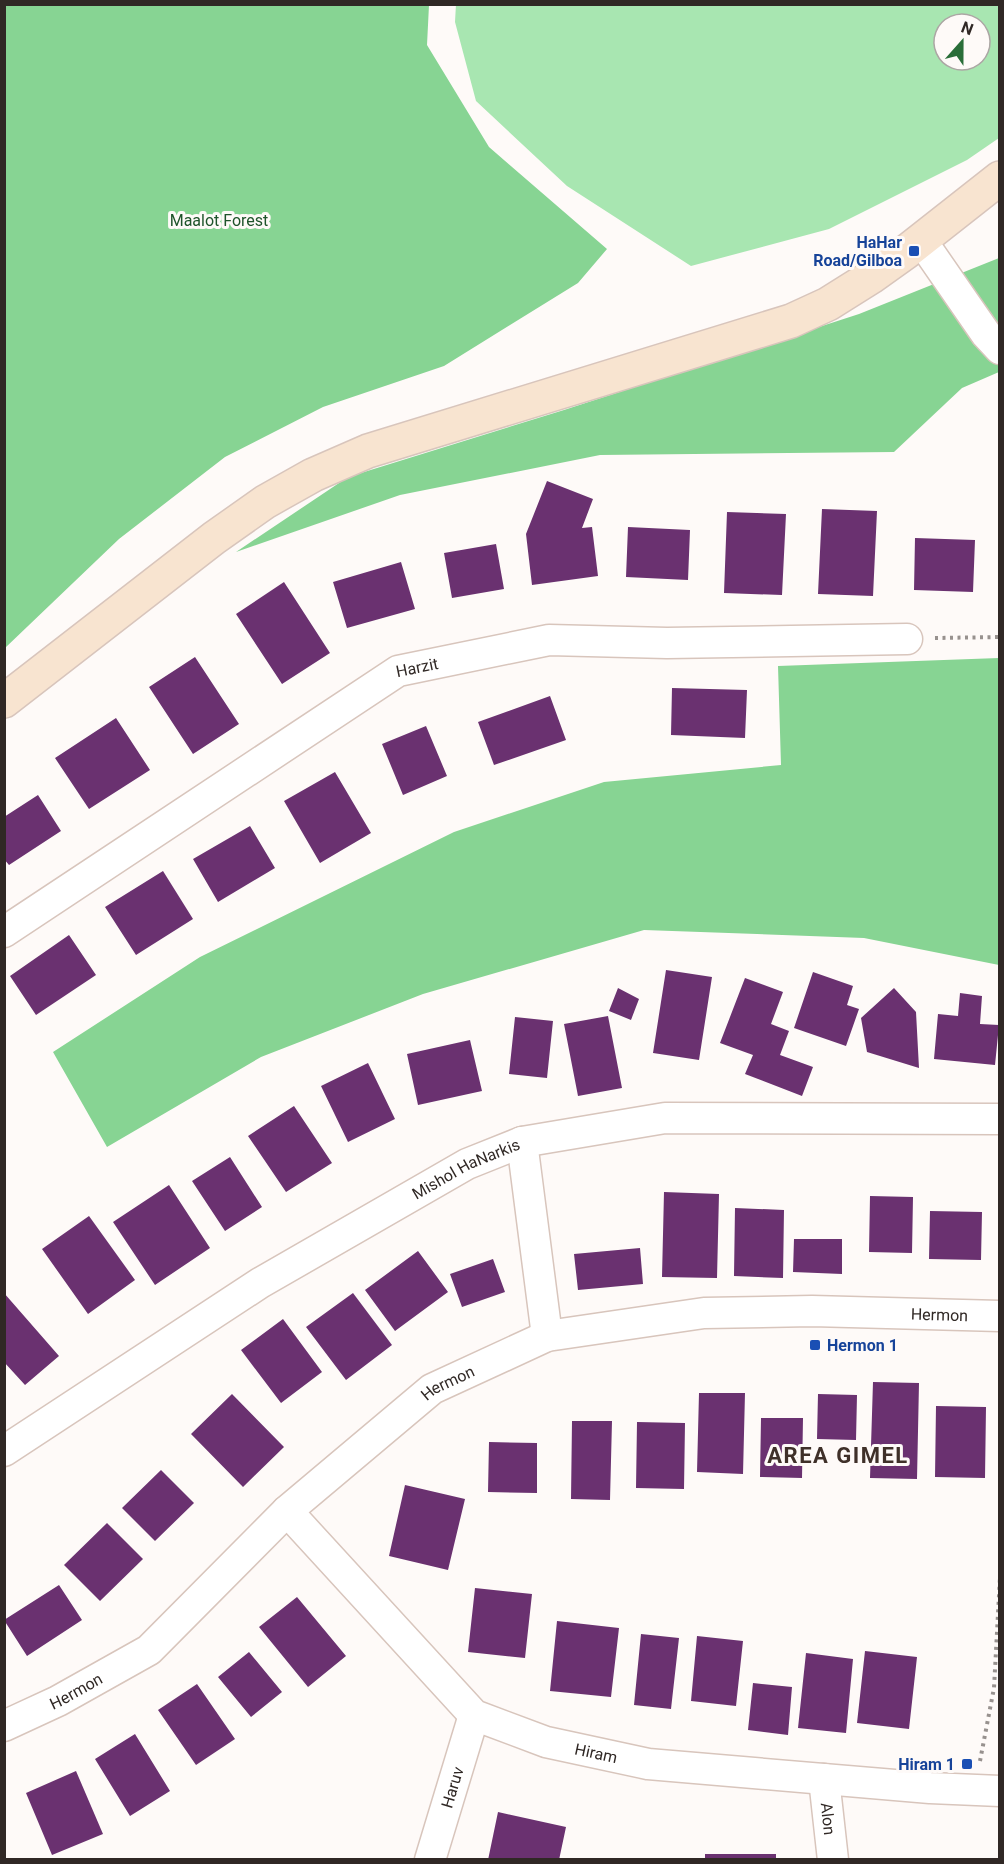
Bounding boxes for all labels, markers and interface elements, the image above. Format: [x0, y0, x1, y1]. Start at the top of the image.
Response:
north arrow [932, 12, 992, 72]
text: N [959, 18, 976, 39]
park label: Maalot Forest [170, 211, 268, 230]
place label: HaHar Road/Gilboa [813, 233, 902, 270]
marker: HaHar Road/Gilboa [907, 244, 921, 258]
street label: Harzit [394, 654, 440, 681]
street label: Mishol HaNarkis [409, 1134, 522, 1203]
street label: Hermon [911, 1304, 968, 1325]
place label: Hermon 1 [827, 1336, 898, 1355]
marker: Hermon 1 [808, 1338, 822, 1352]
street label: Hermon [417, 1361, 477, 1404]
district label: AREA GIMEL [767, 1443, 909, 1468]
street label: Hermon [47, 1669, 106, 1713]
street label: Hiram [573, 1739, 619, 1767]
place label: Hiram 1 [898, 1755, 955, 1774]
marker: Hiram 1 [960, 1757, 974, 1771]
street label: Haruv [437, 1764, 467, 1810]
street label: Alon [817, 1802, 840, 1836]

